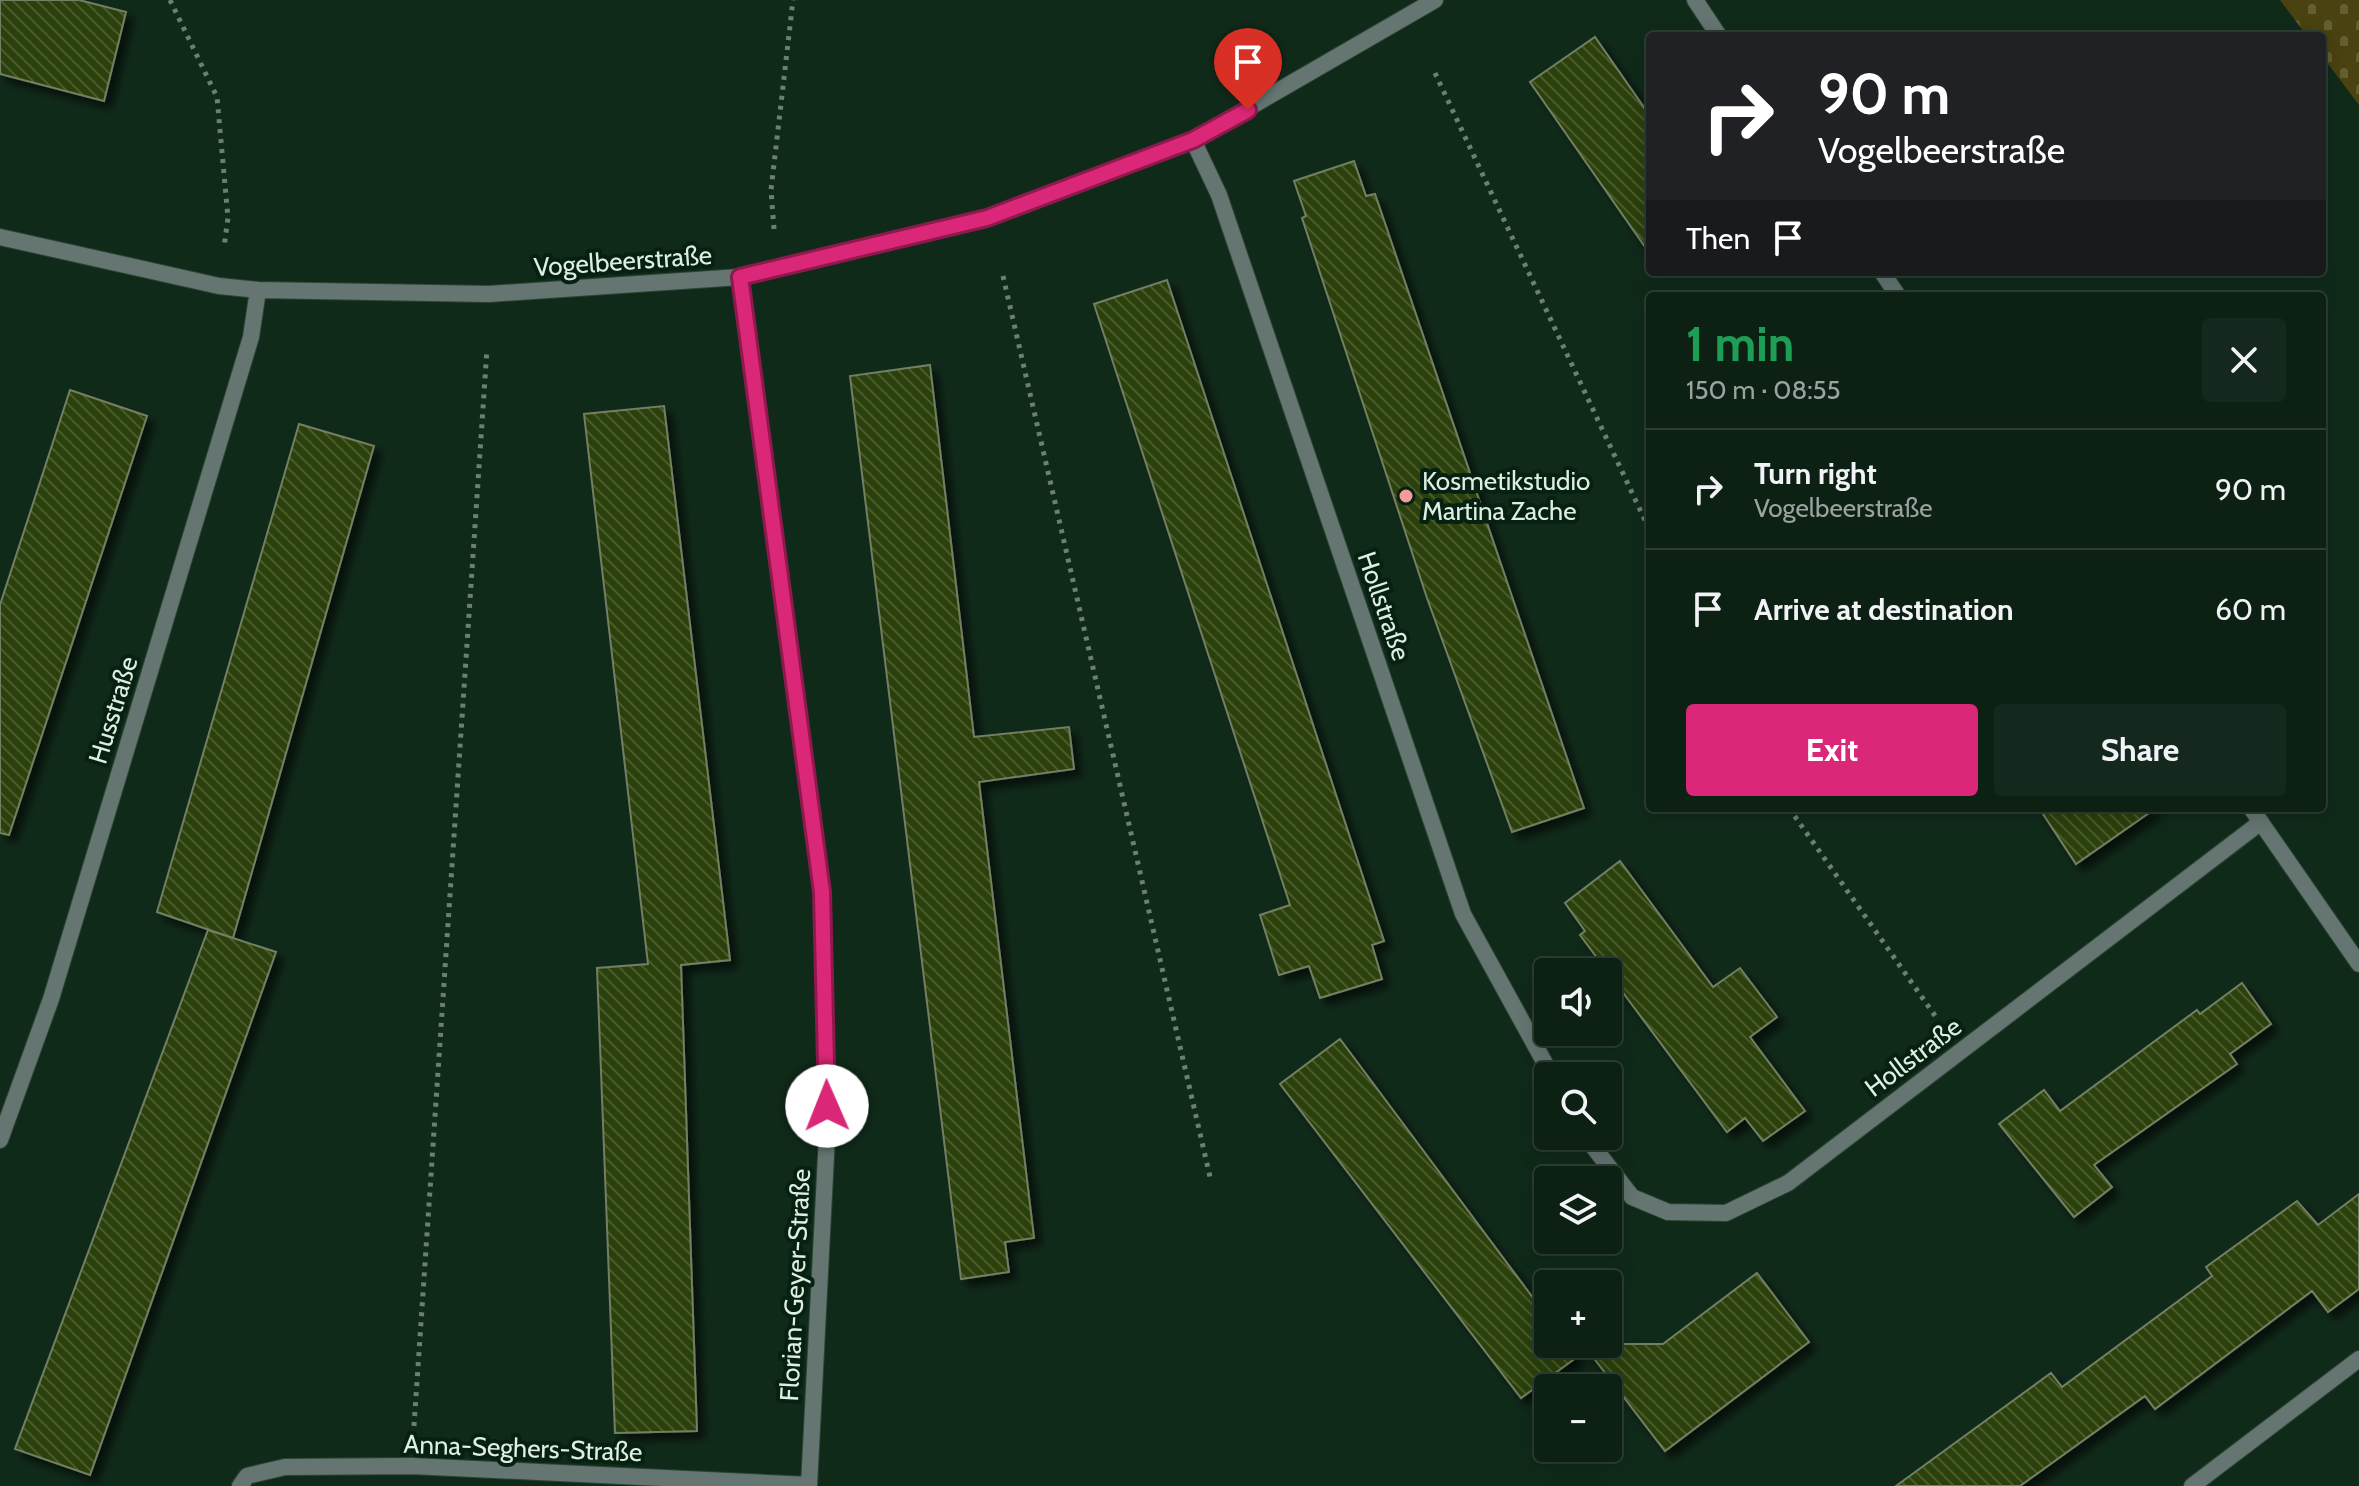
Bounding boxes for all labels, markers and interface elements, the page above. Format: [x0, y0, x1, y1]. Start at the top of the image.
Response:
pin [1214, 28, 1282, 110]
icon: arrive [1226, 40, 1270, 84]
text: 90 m [1818, 60, 1950, 128]
icon: right [1686, 64, 1790, 168]
text: Vogelbeerstraße [1818, 128, 2065, 172]
icon: arrive [1766, 216, 1810, 260]
text: Then [1686, 220, 1750, 257]
street label: Vogelbeerstraße [533, 239, 713, 283]
text: 1 min [1686, 315, 1794, 373]
button: close [2202, 318, 2286, 402]
text: 150 m · 08:55 [1686, 374, 1841, 406]
text: Turn right [1754, 455, 1877, 492]
place label: Kosmetikstudio Martina Zache [1422, 465, 1590, 527]
icon: right [1686, 467, 1730, 511]
text: 90 m [2215, 471, 2286, 508]
marker: Kosmetikstudio Martina Zache [1397, 487, 1415, 505]
text: Vogelbeerstraße [1754, 492, 1933, 524]
street label: Hollstraße [1351, 547, 1417, 665]
icon: arrive [1686, 587, 1730, 631]
text: Arrive at destination [1754, 591, 2014, 628]
text: 60 m [2215, 591, 2286, 628]
street label: Husstraße [82, 652, 144, 768]
button: Exit [1686, 704, 1978, 796]
button: Share [1994, 704, 2286, 796]
map controls [1534, 958, 1622, 1462]
button: sound [1534, 958, 1622, 1046]
street label: Hollstraße [1858, 1010, 1968, 1104]
button: search [1534, 1062, 1622, 1150]
position arrow [785, 1064, 869, 1148]
button: layers [1534, 1166, 1622, 1254]
street label: Florian-Geyer-Straße [773, 1168, 817, 1402]
button: + [1534, 1270, 1622, 1358]
button: − [1534, 1374, 1622, 1462]
street label: Anna-Seghers-Straße [403, 1428, 643, 1468]

